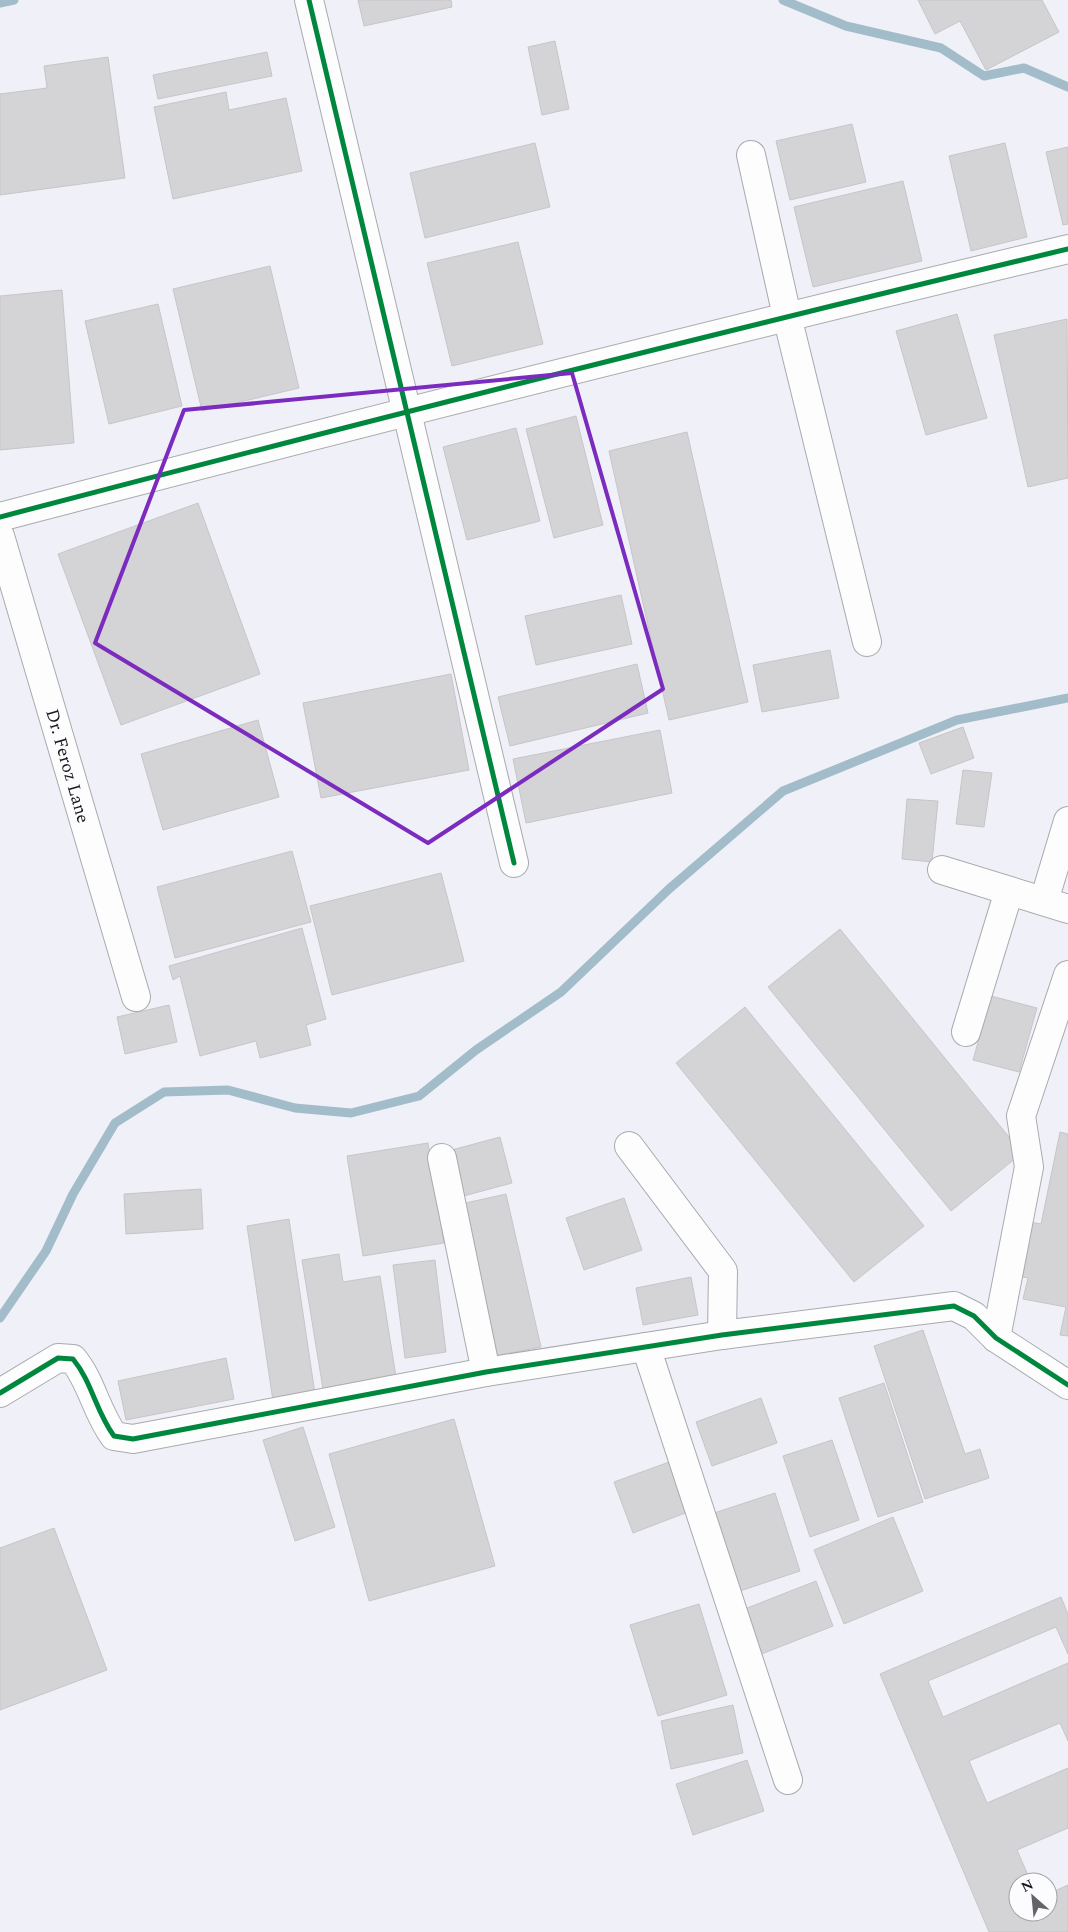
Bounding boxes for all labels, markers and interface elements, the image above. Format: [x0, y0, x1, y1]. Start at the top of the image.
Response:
street label: Dr. Feroz Lane [38, 706, 97, 826]
north arrow [1008, 1872, 1058, 1922]
text: N [1017, 1874, 1037, 1898]

